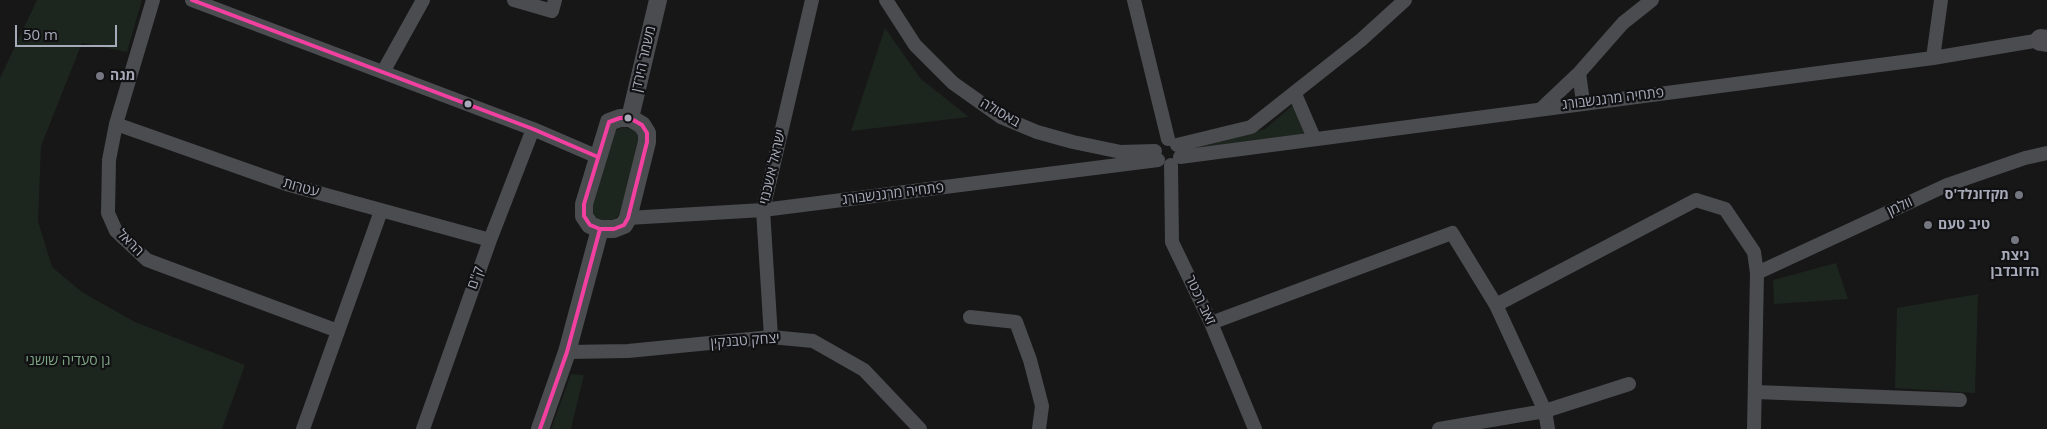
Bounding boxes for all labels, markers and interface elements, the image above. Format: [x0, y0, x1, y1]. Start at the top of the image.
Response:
scale bar [18, 15, 120, 47]
text: 50 m [23, 24, 58, 44]
street label: משמר הירדן [628, 24, 660, 94]
place label: מגה [110, 68, 135, 84]
marker: מגה [94, 70, 106, 82]
street label: פתחיה מרגנשבורג [1561, 84, 1665, 114]
street label: באסולה [977, 95, 1023, 131]
unlabelled marker [463, 99, 473, 109]
unlabelled marker [623, 113, 633, 123]
street label: ישראל אשכנזי [756, 128, 790, 206]
street label: עטרות [281, 175, 321, 201]
street label: פתחיה מרגנשבורג [841, 179, 945, 209]
place label: מקדונלד'ס [1945, 187, 2009, 203]
marker: מקדונלד'ס [2013, 189, 2025, 201]
street label: וולמן [1885, 194, 1915, 220]
place label: טיב טעם [1938, 217, 1990, 233]
marker: טיב טעם [1922, 219, 1934, 231]
street label: הראל [113, 226, 147, 260]
marker: ניצת הדובדבן [2009, 234, 2021, 246]
place label: ניצת הדובדבן [1990, 248, 2040, 280]
street label: ק"ם [464, 264, 488, 292]
street label: זאב רכטר [1181, 273, 1219, 327]
street label: יצחק טבנקין [710, 330, 780, 352]
park label: גן סעדיה שושני [25, 353, 111, 369]

